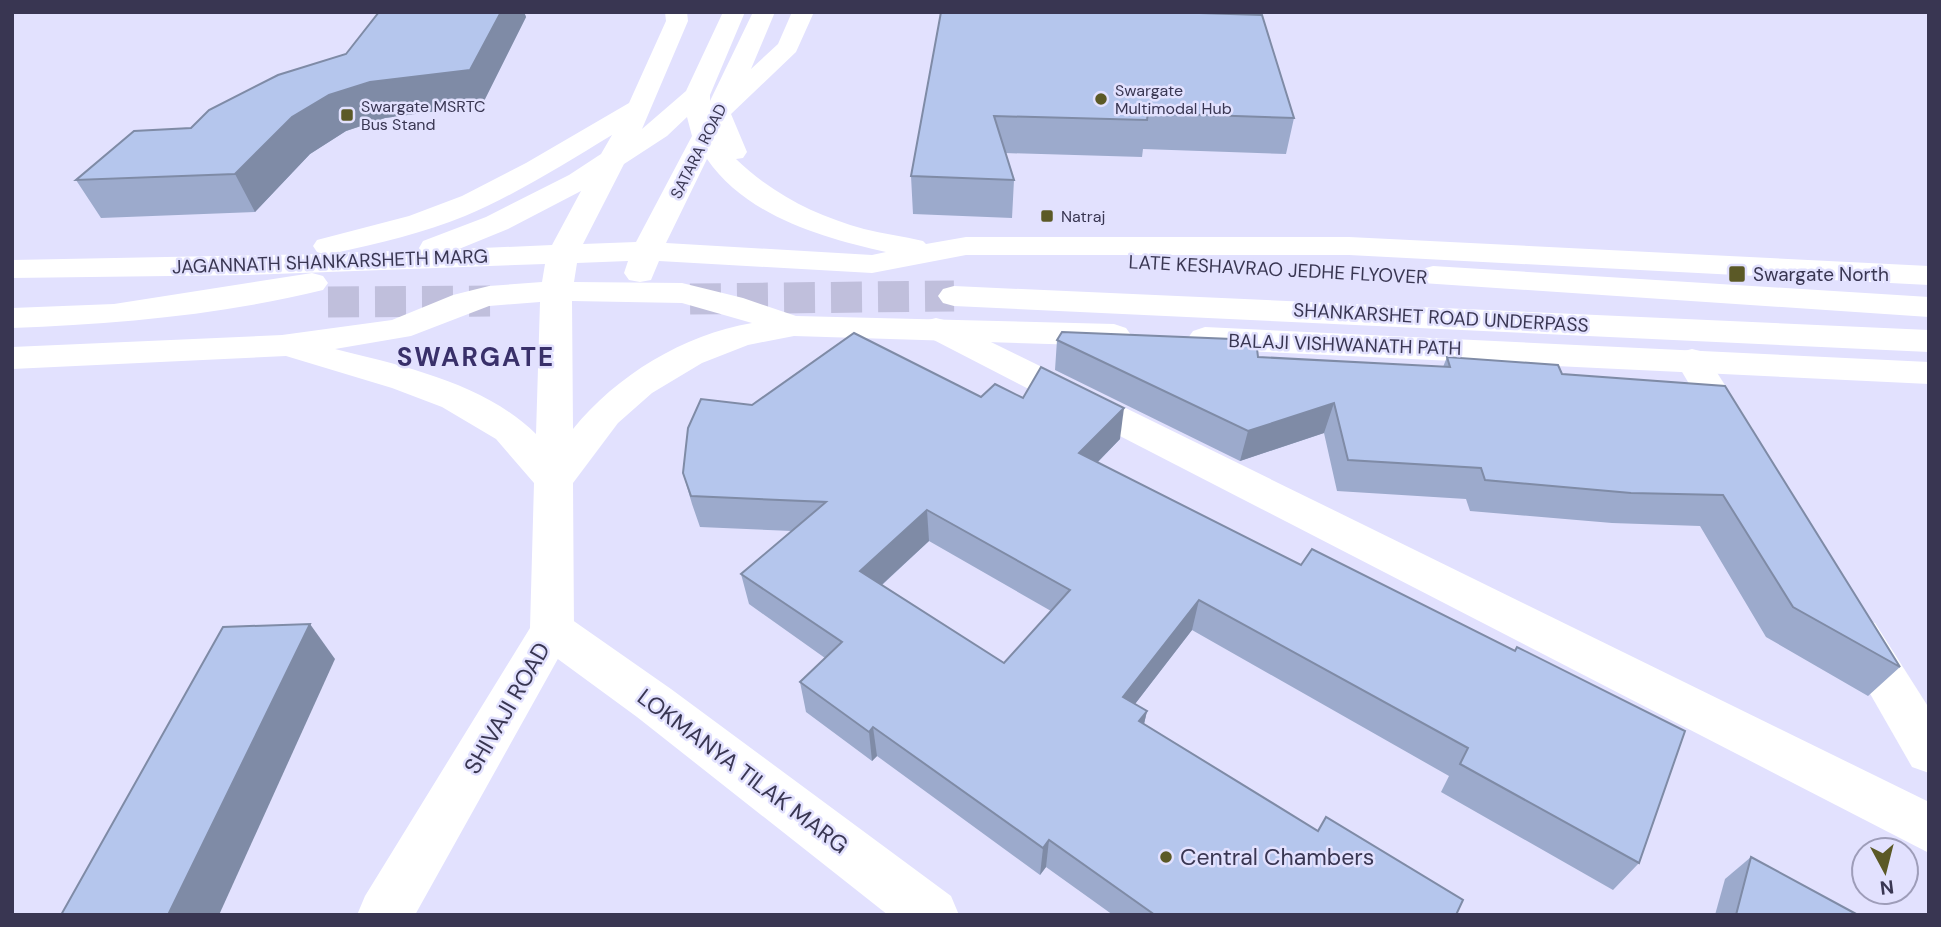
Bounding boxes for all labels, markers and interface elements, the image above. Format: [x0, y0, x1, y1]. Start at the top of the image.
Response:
place label: Swargate Multimodal Hub [1115, 80, 1232, 119]
marker: Swargate Multimodal Hub [1093, 91, 1109, 107]
place label: Swargate MSRTC Bus Stand [361, 96, 486, 135]
street label: SATARA ROAD [665, 100, 731, 202]
marker: Swargate MSRTC Bus Stand [339, 107, 355, 123]
place label: Natraj [1061, 206, 1105, 227]
marker: Natraj [1039, 208, 1055, 224]
street label: JAGANNATH SHANKARSHETH MARG [172, 243, 488, 280]
street label: LATE KESHAVRAO JEDHE FLYOVER [1128, 249, 1428, 290]
place label: Swargate North [1753, 262, 1889, 287]
marker: Swargate North [1727, 264, 1747, 284]
street label: SHANKARSHET ROAD UNDERPASS [1293, 297, 1589, 338]
street label: BALAJI VISHWANATH PATH [1228, 328, 1462, 361]
district label: SWARGATE [397, 340, 555, 374]
street label: SHIVAJI ROAD [457, 637, 557, 779]
street label: LOKMANYA TILAK MARG [632, 682, 854, 860]
north arrow [1850, 836, 1920, 906]
place label: Central Chambers [1180, 842, 1374, 872]
marker: Central Chambers [1158, 849, 1174, 865]
text: N [1879, 874, 1895, 901]

